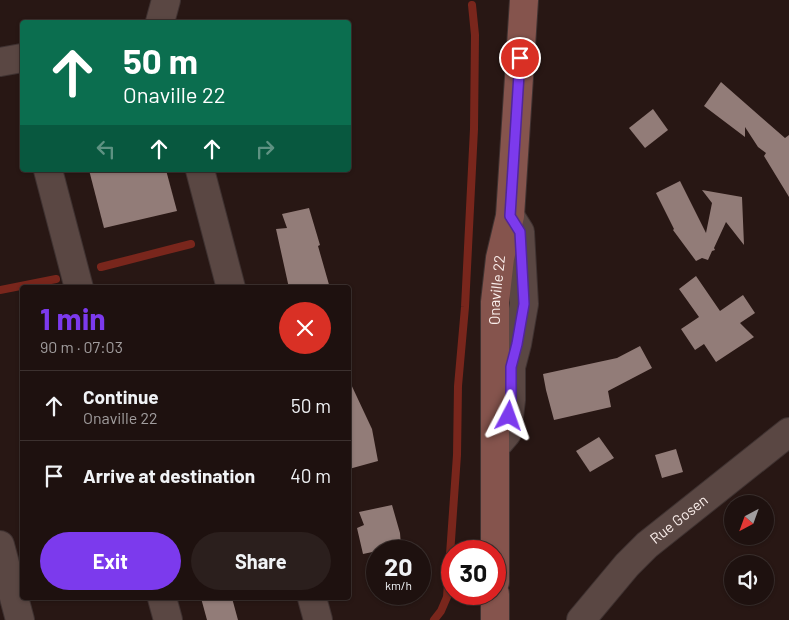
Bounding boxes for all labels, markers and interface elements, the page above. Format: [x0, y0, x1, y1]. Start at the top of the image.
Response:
pin [499, 37, 541, 79]
text: 50 m [123, 39, 198, 81]
icon: ahead [40, 40, 105, 105]
icon: arrive [506, 44, 534, 72]
text: Onaville 22 [123, 81, 226, 107]
icon: left [92, 135, 120, 163]
icon: ahead [145, 135, 173, 163]
icon: ahead [198, 135, 226, 163]
icon: right [251, 135, 279, 163]
street label: Onaville 22 [485, 254, 508, 325]
text: 1 min [40, 300, 106, 336]
button: close [279, 302, 331, 354]
text: 90 m · 07:03 [40, 337, 123, 356]
text: Continue [83, 385, 159, 408]
position arrow [482, 389, 534, 441]
icon: ahead [40, 392, 68, 420]
text: 50 m [291, 394, 331, 417]
text: Onaville 22 [83, 408, 158, 427]
icon: arrive [40, 462, 68, 490]
text: Arrive at destination [83, 464, 255, 487]
text: 40 m [290, 464, 331, 487]
street label: Rue Gosen [646, 490, 711, 547]
north arrow [724, 495, 774, 545]
map controls [724, 495, 774, 605]
button: Exit [40, 532, 181, 590]
button: Share [191, 532, 331, 590]
speed limit sign: 30 [441, 540, 506, 605]
text: 20 [384, 551, 413, 581]
button: sound [724, 555, 774, 605]
text: km/h [385, 578, 412, 592]

